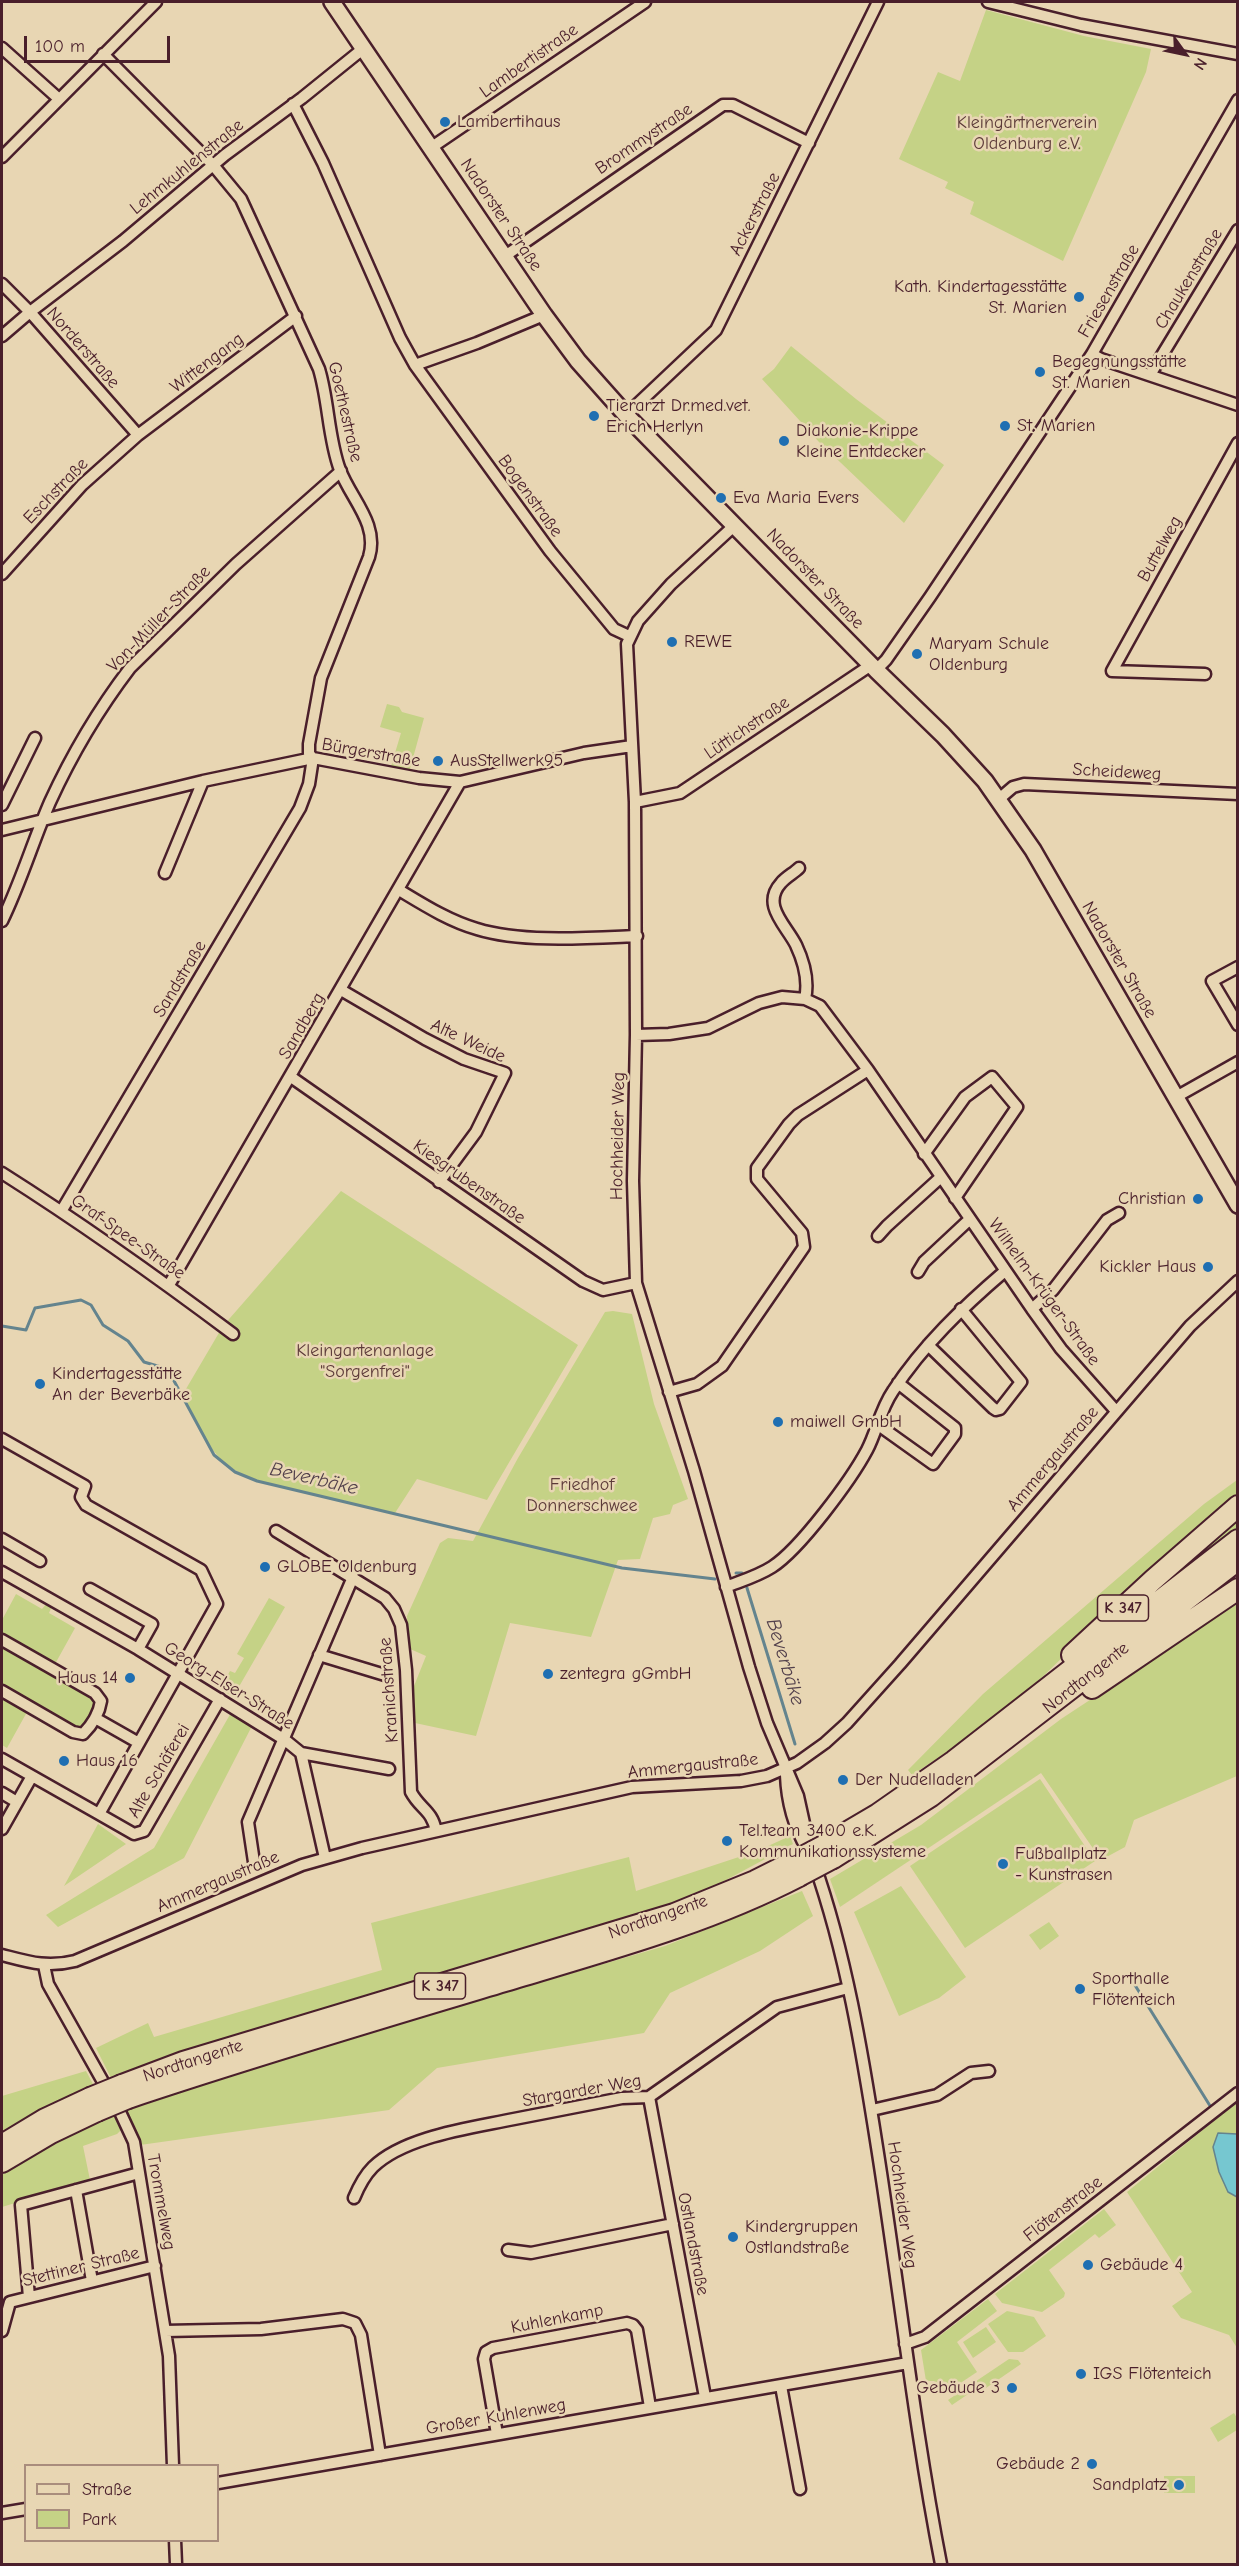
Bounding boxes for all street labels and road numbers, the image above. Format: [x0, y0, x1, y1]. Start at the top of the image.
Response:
street label: Lambertistraße [476, 19, 582, 103]
street label: Brommystraße [591, 99, 697, 179]
street label: Lehmkuhlenstraße [126, 115, 248, 219]
street label: Nadorster Straße [455, 155, 547, 275]
street label: Ackerstraße [725, 169, 785, 259]
street label: Chaukenstraße [1150, 225, 1228, 333]
street label: Friesenstraße [1074, 240, 1144, 342]
street label: Norderstraße [42, 303, 124, 393]
street label: Wittengang [166, 328, 248, 398]
street label: Goethestraße [323, 360, 367, 464]
street label: Bogenstraße [493, 451, 567, 541]
street label: Eschstraße [19, 453, 93, 529]
street label: Buttelweg [1133, 512, 1187, 586]
street label: Nadorster Straße [762, 524, 868, 634]
street label: Von-Müller-Straße [103, 561, 215, 677]
street label: Lüttichstraße [700, 692, 794, 764]
street label: Bürgerstraße [320, 734, 422, 772]
street label: Scheideweg [1072, 759, 1162, 785]
street label: Nadorster Straße [1077, 898, 1161, 1022]
street label: Sandstraße [149, 937, 211, 1021]
street label: Sandberg [274, 989, 330, 1063]
street label: Alte Weide [427, 1014, 509, 1068]
street label: Hochheider Weg [606, 1072, 630, 1200]
street label: Kiesgrubenstraße [409, 1135, 529, 1229]
street label: Graf-Spee-Straße [67, 1190, 189, 1284]
street label: Wilhelm-Krüger-Straße [983, 1214, 1105, 1370]
street label: Ammergaustraße [1003, 1402, 1103, 1516]
road number: K 347 [1098, 1595, 1148, 1621]
street label: Georg-Elser-Straße [160, 1637, 298, 1735]
street label: Kranichstraße [375, 1637, 403, 1743]
street label: Nordtangente [1039, 1638, 1133, 1718]
street label: Alte Schäferei [123, 1720, 195, 1822]
street label: Ammergaustraße [627, 1748, 759, 1784]
street label: Ammergaustraße [153, 1846, 283, 1918]
street label: Nordtangente [606, 1890, 710, 1944]
road number: K 347 [414, 1973, 466, 1999]
street label: Nordtangente [140, 2035, 246, 2087]
street label: Stargarder Weg [521, 2070, 643, 2112]
street label: Hochheider Weg [882, 2140, 922, 2270]
street label: Trommelweg [142, 2152, 180, 2252]
street label: Flötenstraße [1019, 2171, 1107, 2247]
street label: Ostlandstraße [672, 2191, 714, 2297]
street label: Stettiner Straße [20, 2242, 142, 2292]
street label: Kuhlenkamp [509, 2299, 605, 2339]
street label: Großer Kuhlenweg [424, 2394, 568, 2440]

